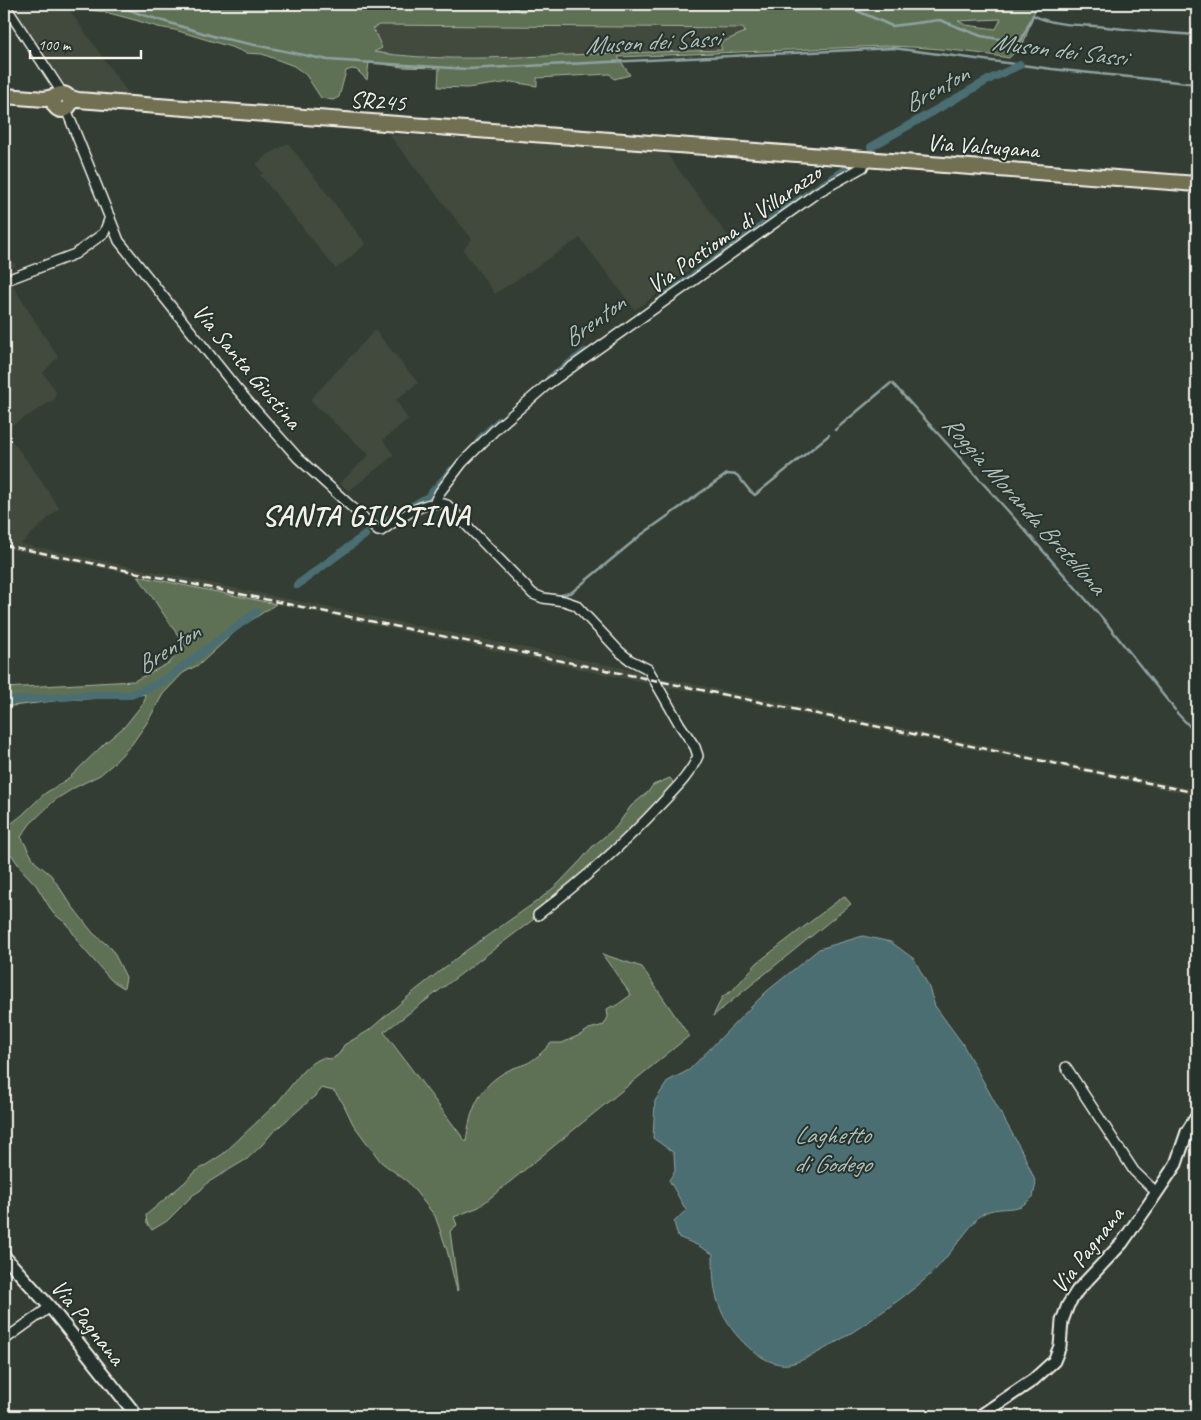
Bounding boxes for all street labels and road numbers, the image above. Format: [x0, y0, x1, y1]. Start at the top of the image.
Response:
street label: SR245 [349, 84, 408, 118]
street label: Via Valsugana [926, 127, 1042, 165]
street label: Via Postioma di Villarazzo [641, 156, 829, 300]
street label: Via Santa Giustina [186, 297, 309, 436]
street label: Via Pagnana [1044, 1200, 1131, 1299]
street label: Via Pagnana [44, 1273, 133, 1372]

